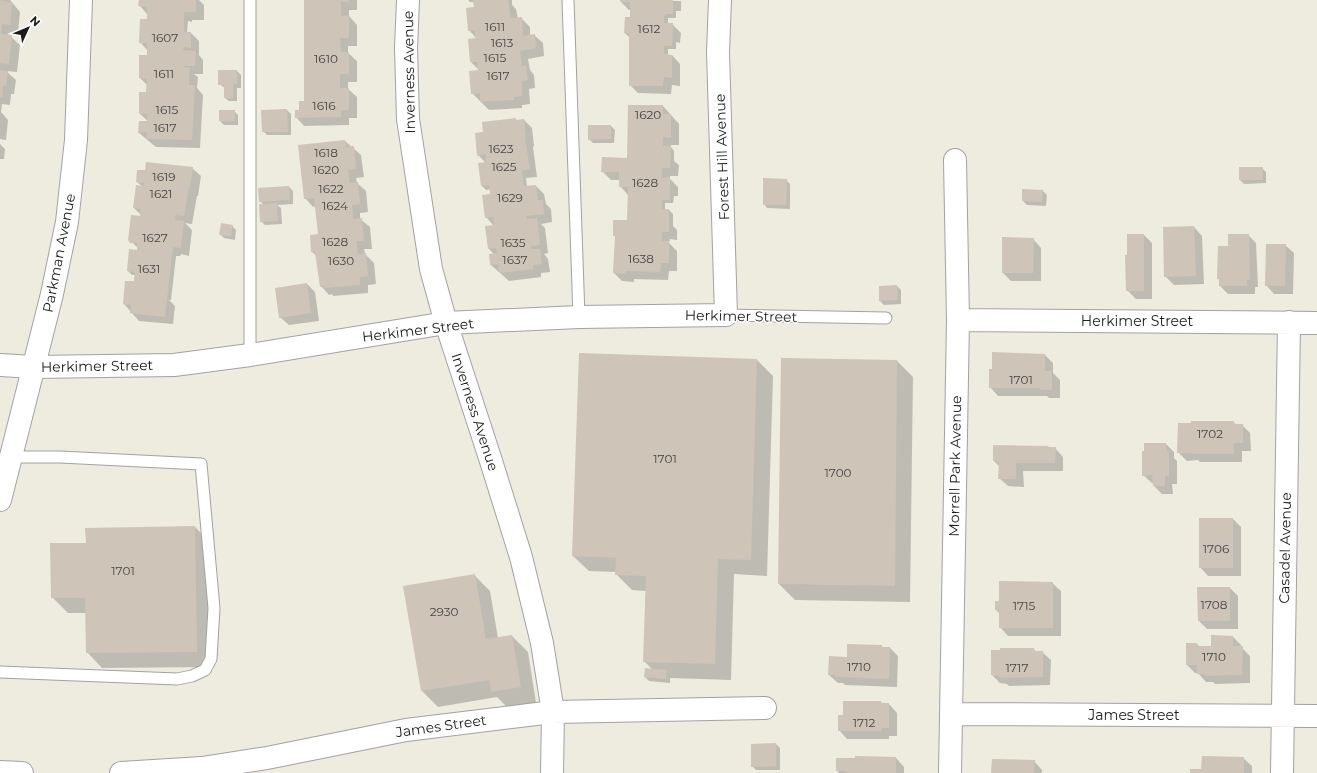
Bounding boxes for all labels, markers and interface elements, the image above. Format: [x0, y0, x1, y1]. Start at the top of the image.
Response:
north arrow [8, 8, 48, 48]
street label: Inverness Avenue [399, 10, 419, 134]
text: N [27, 13, 43, 29]
house number: 1611 [485, 19, 505, 34]
house number: 1612 [638, 21, 661, 36]
house number: 1607 [152, 30, 178, 45]
house number: 1613 [491, 35, 514, 50]
house number: 1615 [484, 50, 507, 65]
house number: 1610 [314, 51, 338, 66]
house number: 1611 [154, 66, 174, 81]
house number: 1617 [486, 68, 510, 83]
street label: Forest Hill Avenue [711, 93, 733, 221]
house number: 1616 [312, 98, 336, 113]
house number: 1615 [156, 102, 179, 117]
house number: 1620 [635, 107, 661, 122]
house number: 1617 [153, 120, 177, 135]
house number: 1623 [488, 141, 514, 156]
house number: 1618 [314, 145, 338, 160]
house number: 1625 [491, 159, 517, 174]
house number: 1620 [313, 162, 339, 177]
house number: 1619 [152, 169, 176, 184]
house number: 1628 [632, 175, 658, 190]
house number: 1622 [318, 181, 344, 196]
house number: 1621 [150, 186, 172, 201]
house number: 1629 [497, 190, 523, 205]
street label: Parkman Avenue [39, 192, 79, 314]
house number: 1624 [322, 198, 348, 213]
house number: 1627 [142, 230, 168, 245]
house number: 1628 [322, 234, 348, 249]
house number: 1635 [500, 235, 526, 250]
house number: 1638 [628, 251, 654, 266]
house number: 1637 [502, 252, 528, 267]
house number: 1630 [328, 253, 354, 268]
house number: 1631 [138, 261, 160, 276]
street label: Herkimer Street [685, 306, 798, 326]
street label: Herkimer Street [1081, 312, 1194, 330]
street label: Herkimer Street [361, 314, 475, 346]
street label: Inverness Avenue [447, 351, 503, 473]
street label: Herkimer Street [41, 356, 154, 376]
house number: 1701 [1009, 372, 1033, 387]
street label: Morrell Park Avenue [945, 395, 965, 537]
house number: 1702 [1197, 426, 1223, 441]
house number: 1701 [653, 451, 677, 466]
house number: 1700 [824, 465, 852, 480]
street label: Casadel Avenue [1275, 492, 1295, 604]
house number: 1706 [1203, 541, 1229, 556]
house number: 1701 [111, 563, 135, 578]
house number: 1708 [1201, 597, 1228, 612]
house number: 1715 [1013, 598, 1036, 613]
house number: 2930 [430, 604, 458, 619]
house number: 1710 [1202, 649, 1226, 664]
house number: 1710 [847, 659, 871, 674]
house number: 1717 [1006, 660, 1028, 675]
street label: James Street [1087, 706, 1180, 724]
street label: James Street [393, 711, 488, 741]
house number: 1712 [853, 715, 876, 730]

